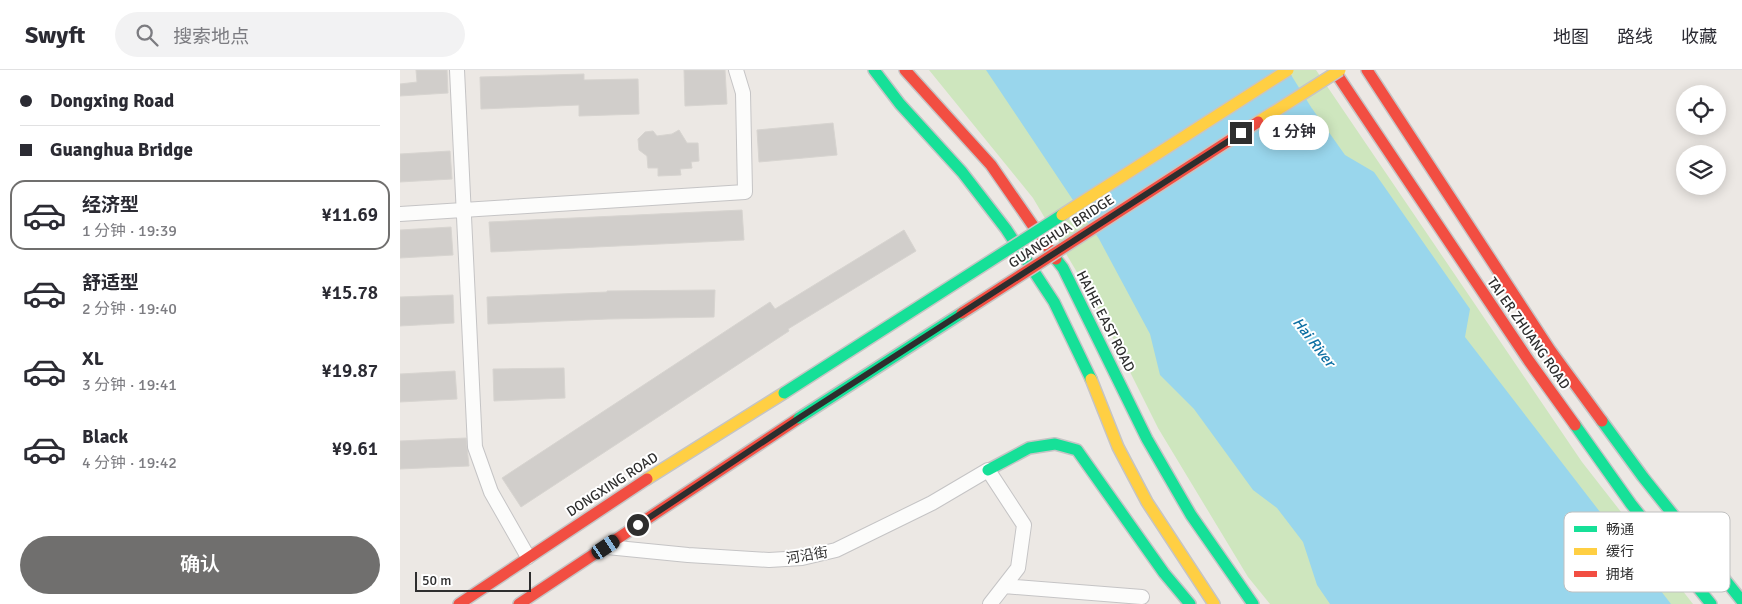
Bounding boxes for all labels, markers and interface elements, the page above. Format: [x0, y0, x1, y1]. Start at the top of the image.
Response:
search box [115, 12, 465, 57]
text: Swyft [25, 20, 85, 50]
icon: search [133, 21, 161, 49]
text: 搜索地点 [173, 25, 249, 49]
text: 地图 [1553, 26, 1589, 48]
text: 路线 [1617, 26, 1653, 48]
text: 收藏 [1681, 26, 1717, 48]
map controls [1676, 85, 1726, 195]
button: locate [1676, 85, 1726, 135]
text: Dongxing Road [50, 89, 174, 113]
callout: 1 分钟 [1258, 116, 1328, 150]
route end [1230, 122, 1252, 144]
text: 1 分钟 [1272, 122, 1316, 142]
text: Guanghua Bridge [50, 138, 193, 162]
button: layers [1676, 145, 1726, 195]
street label: GUANGHUA BRIDGE [1005, 191, 1117, 272]
icon: car [22, 193, 67, 238]
text: 经济型 [82, 193, 139, 217]
text: ¥11.69 [321, 203, 378, 227]
text: 1 分钟 · 19:39 [82, 221, 177, 241]
street label: HAIHE EAST ROAD [1073, 268, 1138, 375]
icon: car [22, 271, 67, 316]
text: 舒适型 [82, 271, 139, 295]
street label: TAI ER ZHUANG ROAD [1484, 274, 1574, 392]
text: ¥15.78 [321, 281, 378, 305]
text: 2 分钟 · 19:40 [82, 299, 177, 319]
water label: Hai River [1289, 314, 1340, 372]
text: XL [82, 347, 104, 371]
icon: car [22, 349, 67, 394]
text: ¥19.87 [321, 359, 378, 383]
text: 3 分钟 · 19:41 [82, 375, 177, 395]
text: Black [82, 425, 128, 449]
icon: car [22, 427, 67, 472]
text: ¥9.61 [332, 437, 378, 461]
street label: DONGXING ROAD [563, 449, 661, 520]
text: 4 分钟 · 19:42 [82, 453, 177, 473]
legend [1564, 512, 1730, 592]
route start [627, 514, 649, 536]
text: 畅通 [1606, 521, 1634, 538]
car [589, 532, 622, 562]
button: 确认 [20, 536, 380, 594]
text: 缓行 [1606, 543, 1634, 560]
street label: 河沿街 [785, 544, 829, 567]
text: 拥堵 [1606, 566, 1634, 583]
scale bar [415, 569, 531, 592]
text: 50 m [422, 572, 451, 589]

